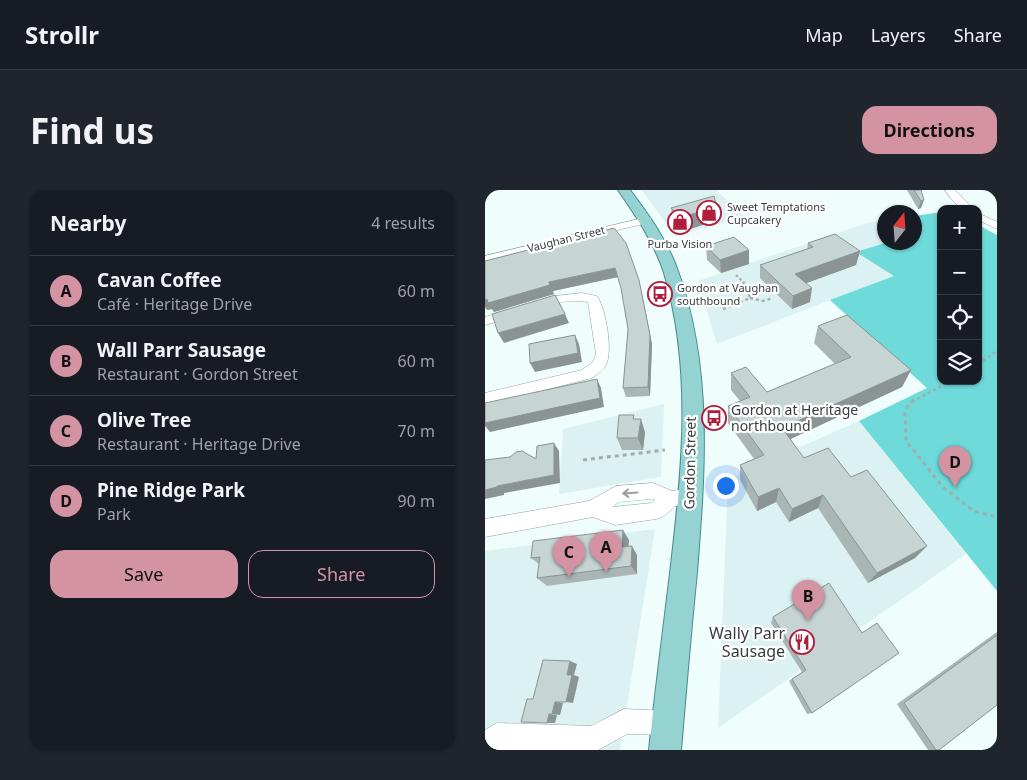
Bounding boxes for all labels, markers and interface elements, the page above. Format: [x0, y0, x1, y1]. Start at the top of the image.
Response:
text: Strollr [25, 18, 99, 51]
text: Map [805, 23, 843, 47]
text: Layers [871, 23, 926, 47]
text: Share [954, 23, 1002, 47]
button: Directions [862, 106, 997, 154]
text: Find us [30, 107, 154, 154]
place label: Sweet Temptations Cupcakery [727, 199, 825, 227]
shop icon: Sweet Temptations Cupcakery [696, 200, 722, 226]
north arrow [877, 205, 922, 250]
map controls [937, 205, 982, 385]
button: + [937, 205, 982, 250]
text: Nearby [50, 209, 126, 237]
shop icon: Purba Vision [667, 209, 693, 235]
text: 4 results [371, 212, 435, 234]
street label: Vaughan Street [526, 222, 606, 255]
place label: Purba Vision [648, 236, 712, 251]
button: − [937, 250, 982, 295]
text: Cavan Coffee [97, 267, 222, 293]
text: A [60, 280, 72, 302]
text: 60 m [398, 280, 435, 302]
place label: Gordon at Vaughan southbound [677, 280, 778, 308]
bus stop icon: Gordon at Vaughan southbound [647, 281, 673, 307]
text: Café · Heritage Drive [97, 293, 252, 315]
button: locate [937, 295, 982, 340]
text: Wall Parr Sausage [97, 337, 266, 363]
button: layers [937, 340, 982, 385]
text: B [61, 350, 71, 372]
text: 60 m [398, 350, 435, 372]
text: Restaurant · Gordon Street [97, 363, 298, 385]
place label: Gordon at Heritage northbound [731, 400, 858, 435]
bus stop icon: Gordon at Heritage northbound [701, 405, 727, 431]
text: Olive Tree [97, 407, 191, 433]
street label: Gordon Street [679, 417, 700, 509]
text: C [61, 420, 71, 442]
text: 70 m [398, 420, 435, 442]
text: Restaurant · Heritage Drive [97, 433, 301, 455]
pin: D [939, 446, 971, 487]
your location [713, 473, 739, 499]
text: Pine Ridge Park [97, 477, 245, 503]
one-way arrow [623, 488, 639, 498]
text: D [60, 490, 72, 512]
text: 90 m [398, 490, 435, 512]
text: Park [97, 503, 131, 525]
pin: A [590, 531, 622, 572]
pin: C [553, 536, 585, 577]
button: Save [50, 550, 238, 598]
button: Share [248, 550, 435, 598]
pin: B [792, 580, 824, 621]
place label: Wally Parr Sausage [709, 622, 785, 662]
restaurant icon: Wally Parr Sausage [789, 629, 815, 655]

